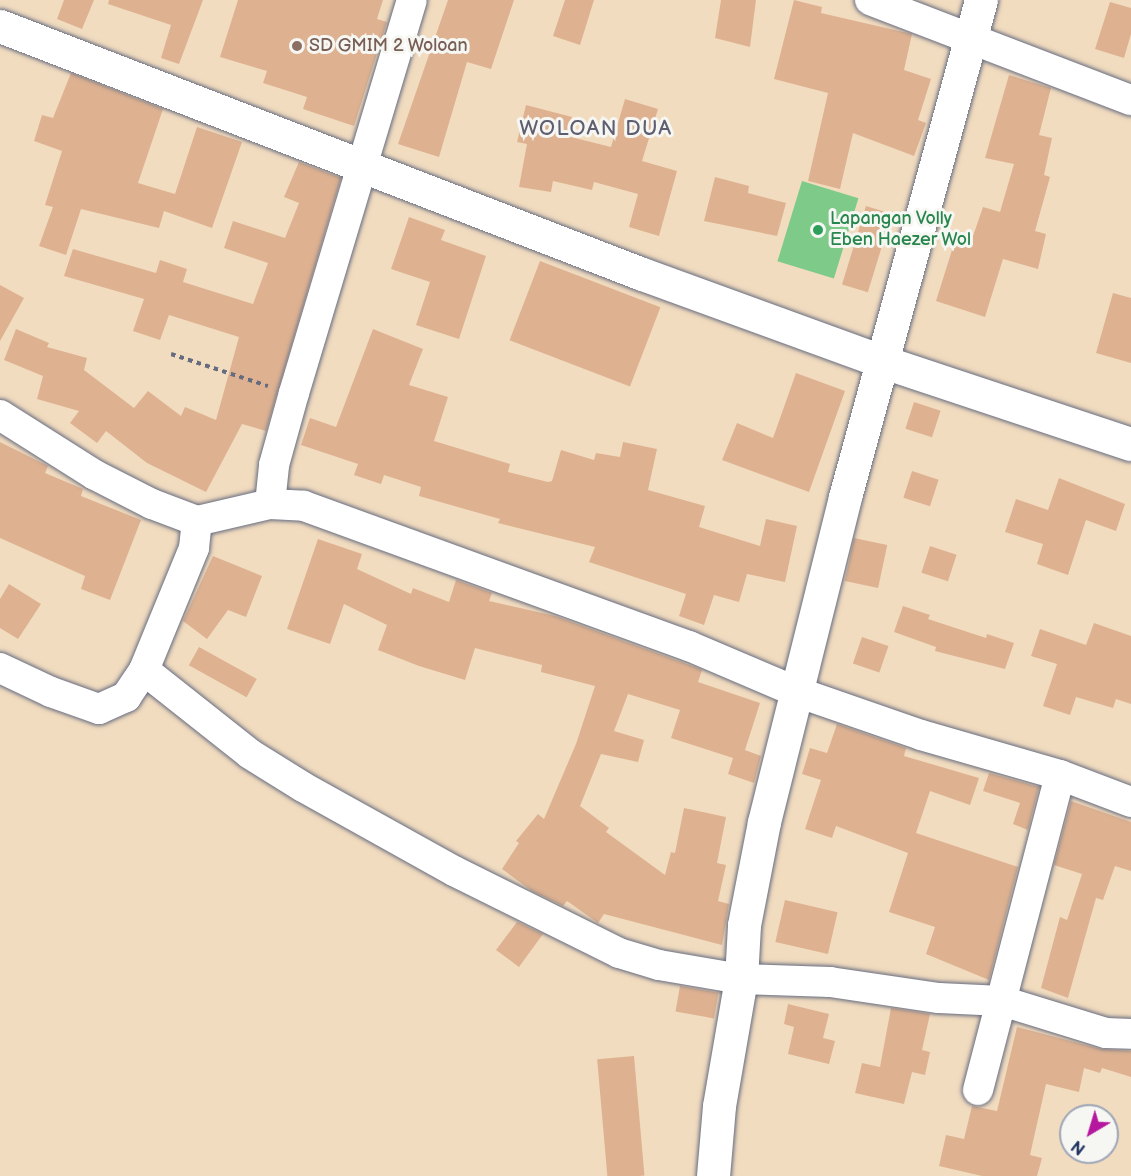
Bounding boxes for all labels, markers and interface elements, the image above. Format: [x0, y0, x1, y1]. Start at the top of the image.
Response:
place label: SD GMIM 2 Woloan [309, 35, 468, 57]
marker: SD GMIM 2 Woloan [290, 39, 304, 53]
district label: WOLOAN DUA [519, 116, 673, 142]
place label: Lapangan Volly Eben Haezer Wol [830, 209, 972, 252]
marker: Lapangan Volly Eben Haezer Wol [811, 223, 825, 237]
north arrow [1059, 1104, 1119, 1164]
text: N [1068, 1136, 1089, 1158]

